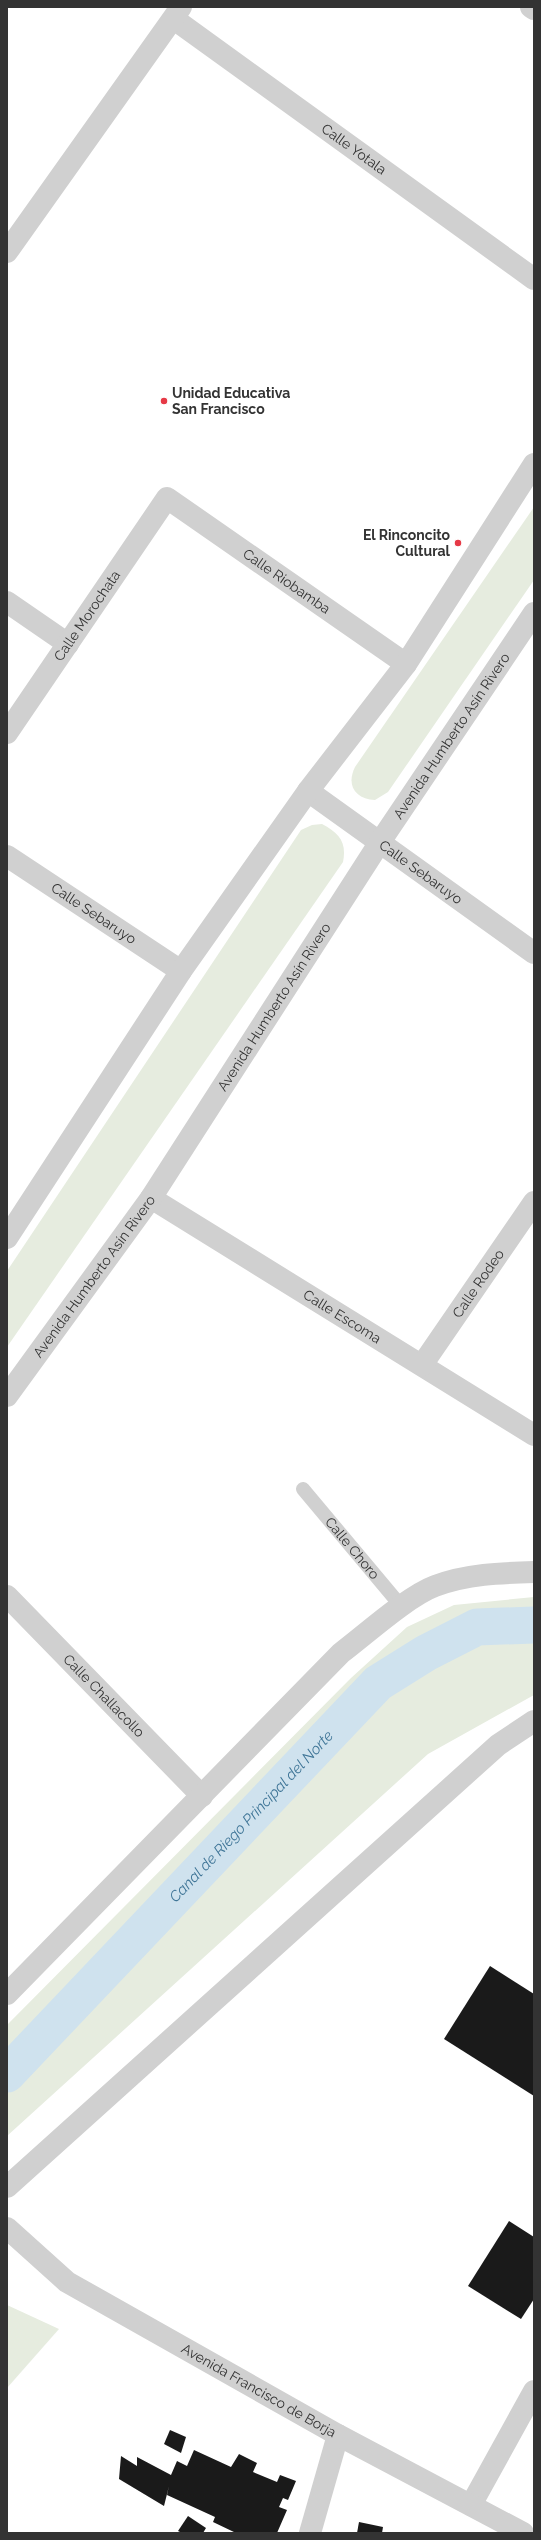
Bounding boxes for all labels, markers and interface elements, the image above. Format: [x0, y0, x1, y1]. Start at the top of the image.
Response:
street label: Calle Yotala [318, 120, 389, 178]
place label: Unidad Educativa San Francisco [172, 385, 290, 417]
marker: Unidad Educativa San Francisco [159, 396, 169, 406]
place label: El Rinconcito Cultural [363, 527, 451, 559]
marker: El Rinconcito Cultural [453, 538, 463, 548]
street label: Calle Riobamba [240, 545, 333, 617]
street label: Calle Morochata [50, 567, 123, 664]
street label: Avenida Humberto Asín Rivero [390, 650, 513, 822]
street label: Calle Sebaruyo [376, 837, 466, 907]
street label: Calle Sebaruyo [48, 879, 139, 947]
street label: Avenida Humberto Asín Rivero [214, 920, 334, 1094]
street label: Avenida Humberto Asín Rivero [30, 1192, 158, 1361]
street label: Calle Rodeo [449, 1246, 507, 1321]
street label: Calle Escoma [301, 1286, 384, 1346]
street label: Calle Choro [322, 1514, 383, 1582]
street label: Calle Challacollo [60, 1651, 148, 1740]
water label: Canal de Riego Principal del Norte [166, 1727, 337, 1906]
street label: Avenida Francisco de Borja [179, 2340, 339, 2440]

